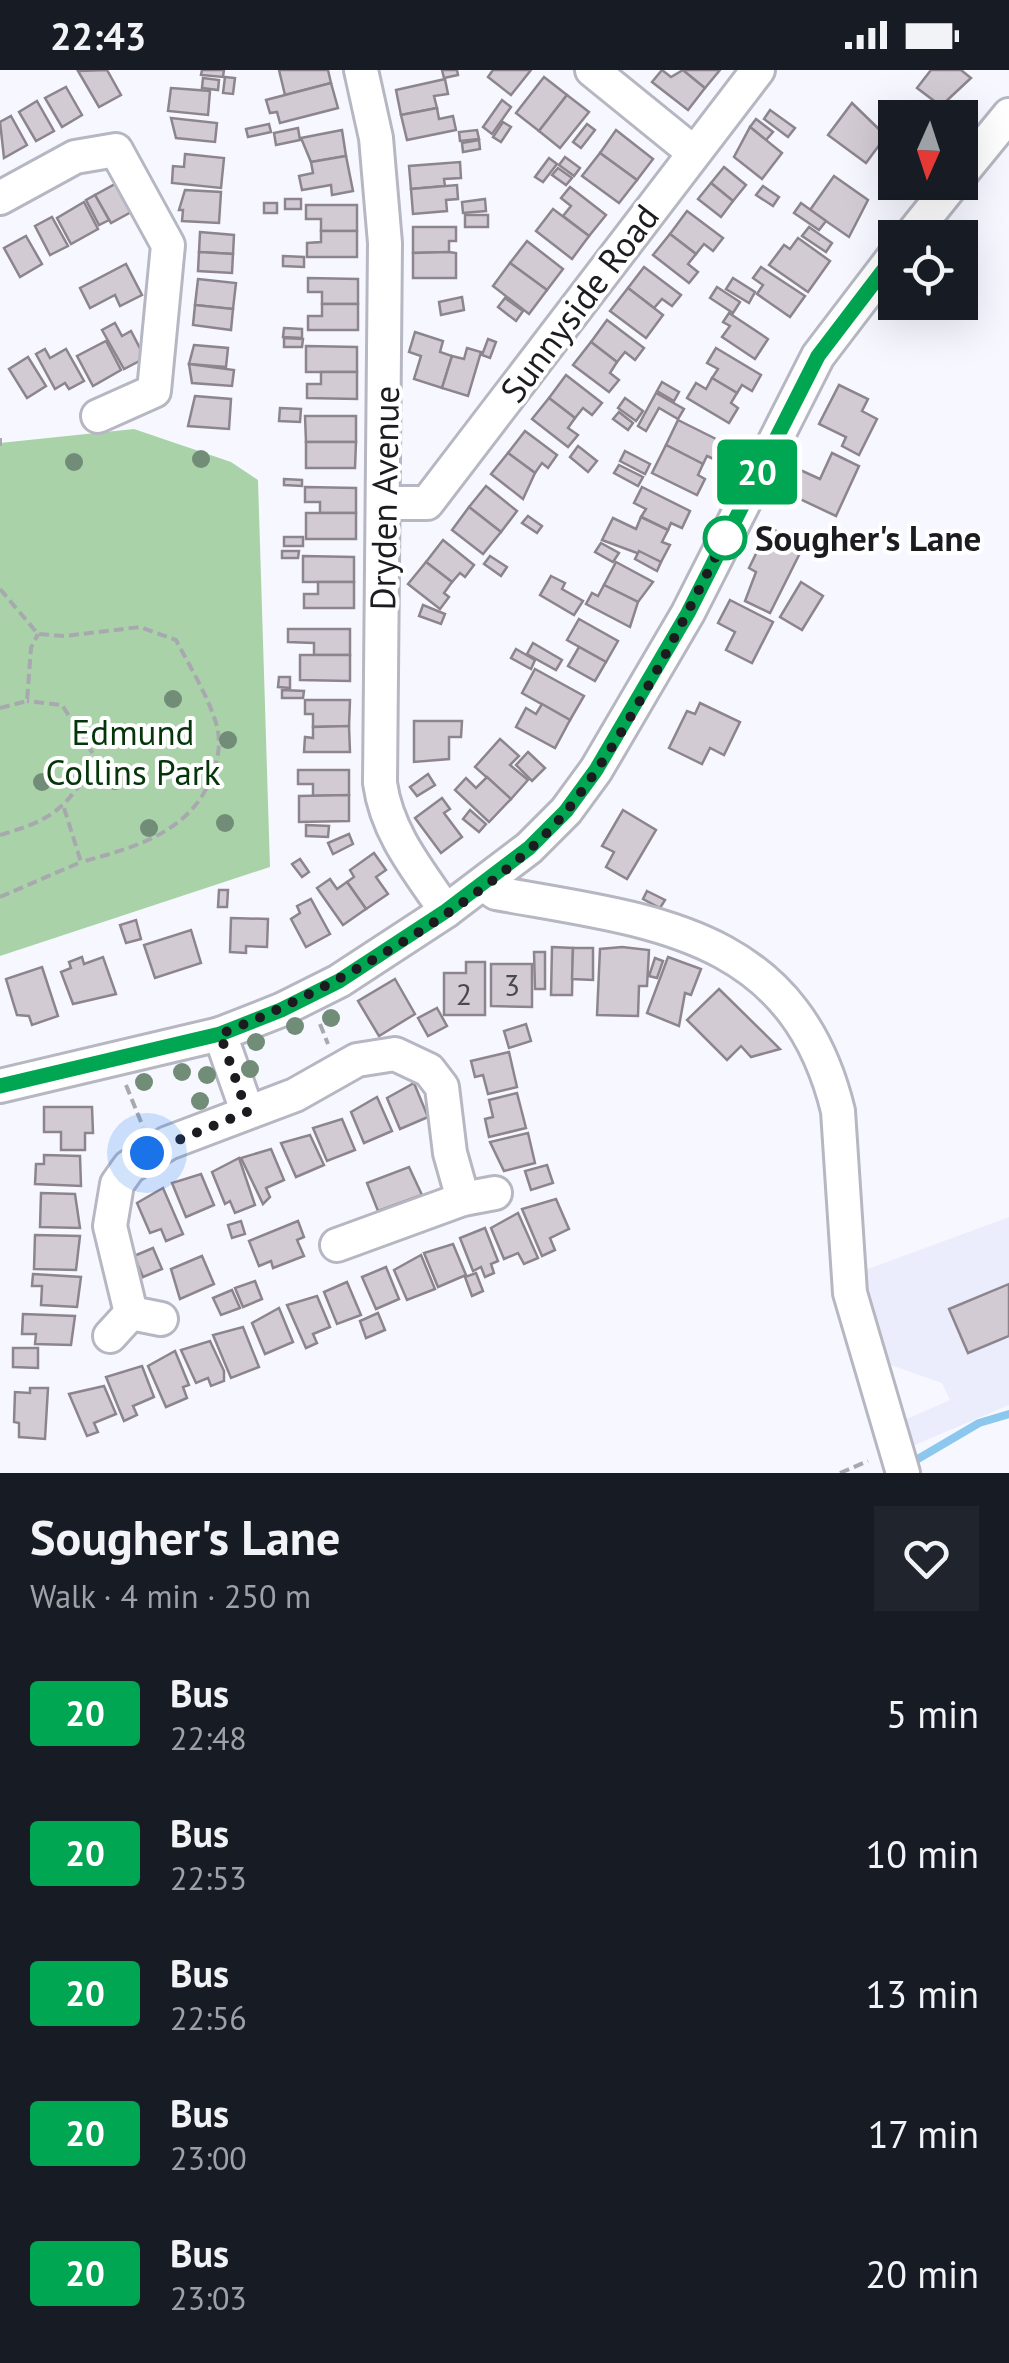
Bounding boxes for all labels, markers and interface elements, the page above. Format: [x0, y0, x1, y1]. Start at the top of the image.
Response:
text: 22:43 [50, 11, 146, 60]
north arrow [878, 100, 978, 200]
map controls [878, 100, 978, 320]
street label: Sunnyside Road [490, 195, 668, 411]
button: locate [878, 220, 978, 320]
street label: Dryden Avenue [359, 385, 409, 611]
line badge: 20 [712, 440, 802, 504]
text: 20 [737, 449, 777, 495]
place label: Sougher's Lane [755, 515, 981, 561]
marker: Sougher's Lane [704, 517, 746, 559]
park label: Edmund Collins Park [46, 709, 221, 795]
house number: 3 [504, 965, 520, 1004]
house number: 2 [456, 974, 472, 1013]
your location [122, 1128, 172, 1178]
text: Sougher's Lane [30, 1506, 340, 1568]
button: heart [874, 1506, 979, 1611]
text: Walk · 4 min · 250 m [30, 1575, 311, 1617]
text: Bus [170, 1668, 229, 1717]
text: 5 min [886, 1689, 979, 1738]
text: 20 [65, 1690, 105, 1736]
text: 22:48 [170, 1717, 247, 1759]
text: Bus [170, 1808, 229, 1857]
text: 10 min [866, 1829, 979, 1878]
text: 20 [65, 1830, 105, 1876]
text: 22:53 [170, 1857, 247, 1899]
text: Bus [170, 1948, 229, 1997]
text: 13 min [866, 1969, 979, 2018]
text: 20 [65, 1970, 105, 2016]
text: 22:56 [170, 1997, 247, 2039]
text: Bus [170, 2088, 229, 2137]
text: 17 min [868, 2109, 979, 2158]
text: 20 [65, 2110, 105, 2156]
text: 23:00 [170, 2137, 247, 2179]
text: Bus [170, 2228, 229, 2277]
text: 20 min [866, 2249, 979, 2298]
text: 20 [65, 2250, 105, 2296]
text: 23:03 [170, 2277, 247, 2319]

